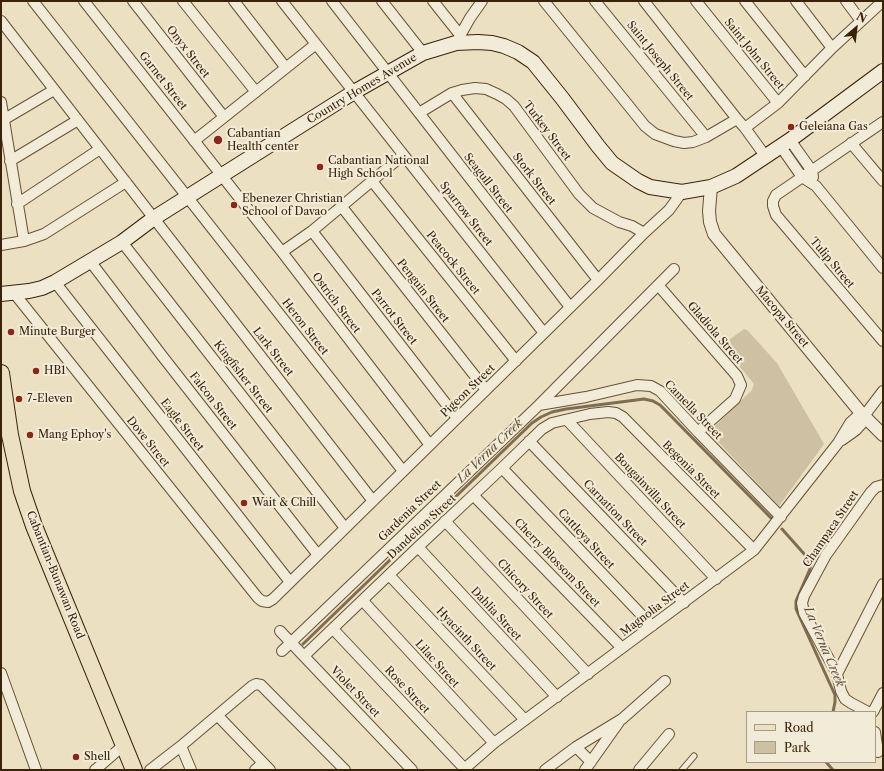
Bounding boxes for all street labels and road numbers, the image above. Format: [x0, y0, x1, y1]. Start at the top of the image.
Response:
street label: Saint John Street [721, 16, 787, 92]
street label: Saint Joseph Street [624, 19, 696, 103]
street label: Onyx Street [164, 23, 212, 81]
street label: Garnet Street [136, 49, 190, 113]
street label: Country Homes Avenue [305, 51, 419, 127]
street label: Turkey Street [520, 99, 574, 163]
street label: Stork Street [510, 150, 558, 208]
street label: Seagull Street [461, 151, 515, 215]
street label: Sparrow Street [437, 179, 495, 249]
street label: Peacock Street [423, 229, 483, 297]
street label: Tulip Street [807, 235, 857, 291]
street label: Penguin Street [394, 257, 452, 325]
street label: Ostrich Street [309, 270, 363, 336]
street label: Macopa Street [753, 284, 811, 350]
street label: Parrot Street [368, 287, 420, 347]
street label: Heron Street [279, 296, 331, 358]
street label: Gladiola Street [684, 299, 746, 367]
street label: Lark Street [250, 325, 296, 379]
street label: Kingfisher Street [211, 338, 275, 416]
street label: Pigeon Street [438, 362, 498, 420]
street label: Falcon Street [186, 370, 240, 432]
street label: Camella Street [661, 378, 725, 442]
street label: Eagle Street [157, 396, 207, 454]
street label: Dove Street [124, 414, 172, 470]
street label: Begonia Street [659, 438, 723, 502]
street label: Bougainvilla Street [612, 450, 688, 532]
street label: Carnation Street [580, 477, 650, 549]
street label: Gardenia Street [376, 478, 444, 544]
street label: Champaca Street [800, 488, 862, 570]
street label: Dandelion Street [385, 492, 459, 562]
street label: Cattleya Street [555, 506, 617, 572]
street label: Cabantian-Bunawan Road [23, 509, 87, 641]
street label: Cherry Blossom Street [511, 516, 603, 610]
street label: Chicory Street [494, 557, 556, 621]
street label: Magnolia Street [618, 579, 692, 639]
street label: Dahlia Street [468, 585, 524, 643]
street label: Hyacinth Street [433, 605, 499, 673]
street label: Lilac Street [412, 637, 462, 691]
street label: Violet Street [328, 664, 382, 720]
street label: Rose Street [382, 664, 432, 716]

